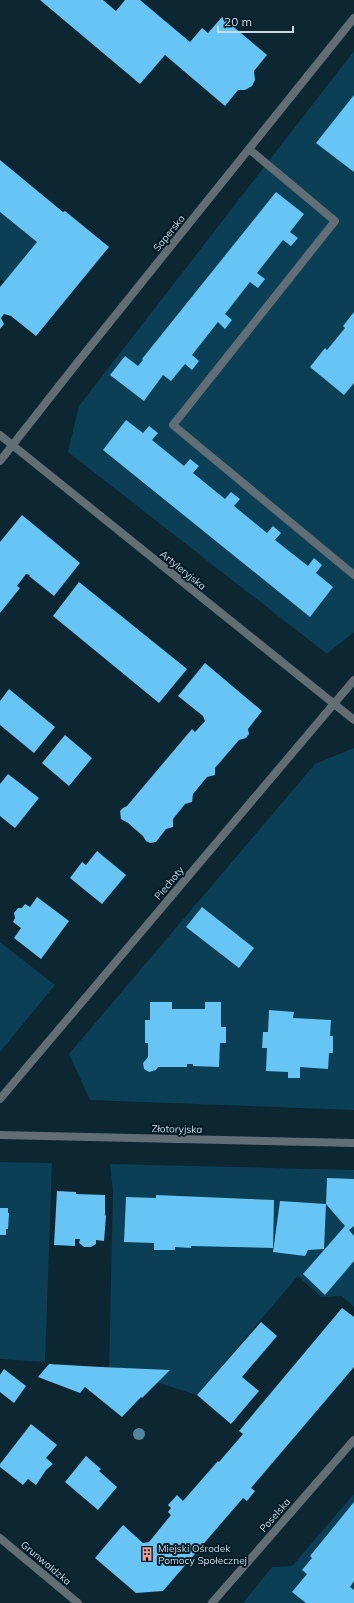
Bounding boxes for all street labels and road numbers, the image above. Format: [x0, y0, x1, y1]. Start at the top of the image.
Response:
street label: Saperska [150, 212, 188, 254]
street label: Artyleryjska [157, 547, 209, 593]
street label: Piechoty [151, 863, 187, 902]
street label: Złotoryjska [151, 1122, 203, 1136]
street label: Poselska [257, 1495, 293, 1535]
street label: Grunwaldzka [18, 1538, 74, 1588]

